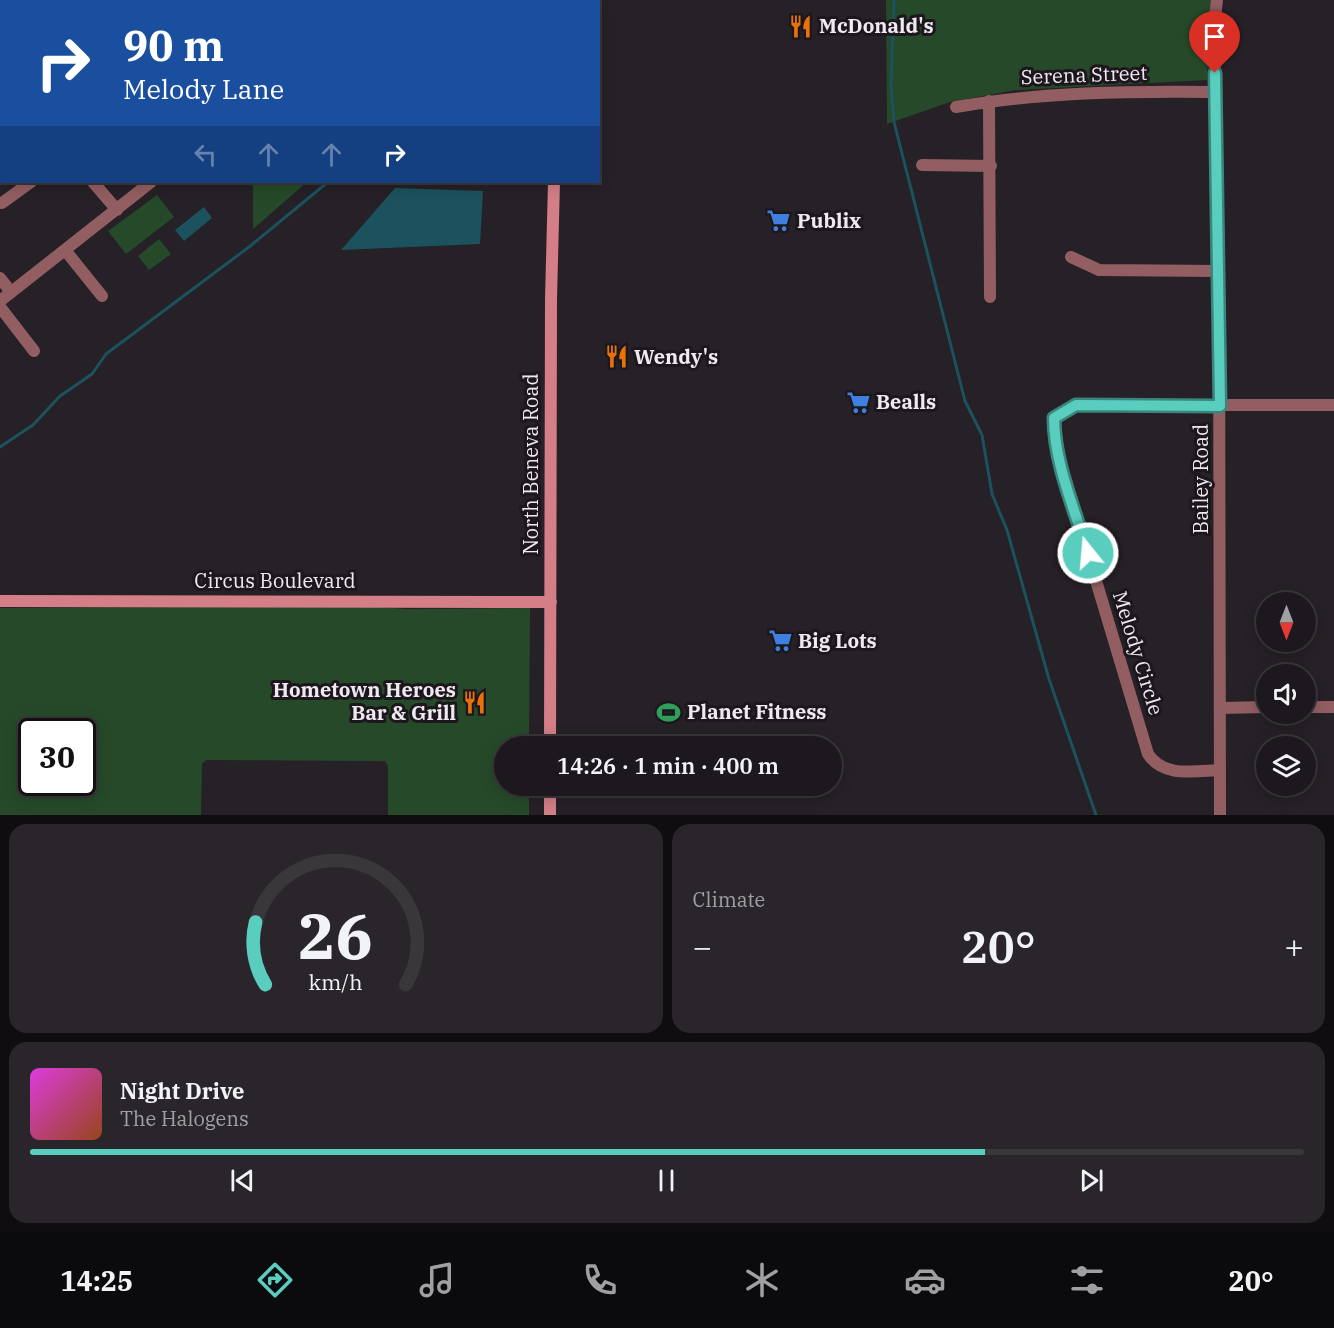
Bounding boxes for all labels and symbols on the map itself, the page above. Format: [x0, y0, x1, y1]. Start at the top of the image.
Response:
pin [1189, 11, 1240, 73]
place label: McDonald's [819, 12, 934, 39]
restaurant icon: McDonald's [788, 13, 814, 39]
street label: Serena Street [1020, 59, 1148, 90]
place label: Publix [797, 207, 861, 234]
supermarket icon: Publix [766, 208, 792, 234]
place label: Wendy's [634, 343, 718, 370]
restaurant icon: Wendy's [603, 344, 629, 370]
street label: North Beneva Road [517, 373, 544, 555]
place label: Bealls [876, 388, 936, 415]
supermarket icon: Bealls [845, 389, 871, 415]
street label: Bailey Road [1187, 424, 1214, 534]
position arrow [1056, 521, 1120, 585]
street label: Circus Boulevard [194, 567, 356, 594]
street label: Melody Circle [1107, 588, 1170, 718]
north arrow [1256, 592, 1316, 652]
place label: Big Lots [798, 627, 877, 654]
supermarket icon: Big Lots [767, 628, 793, 654]
place label: Hometown Heroes Bar & Grill [273, 676, 456, 726]
restaurant icon: Hometown Heroes Bar & Grill [461, 689, 487, 715]
place label: Planet Fitness [687, 698, 826, 725]
sports icon: Planet Fitness [656, 699, 682, 725]
speed limit sign: 30 [18, 718, 96, 796]

